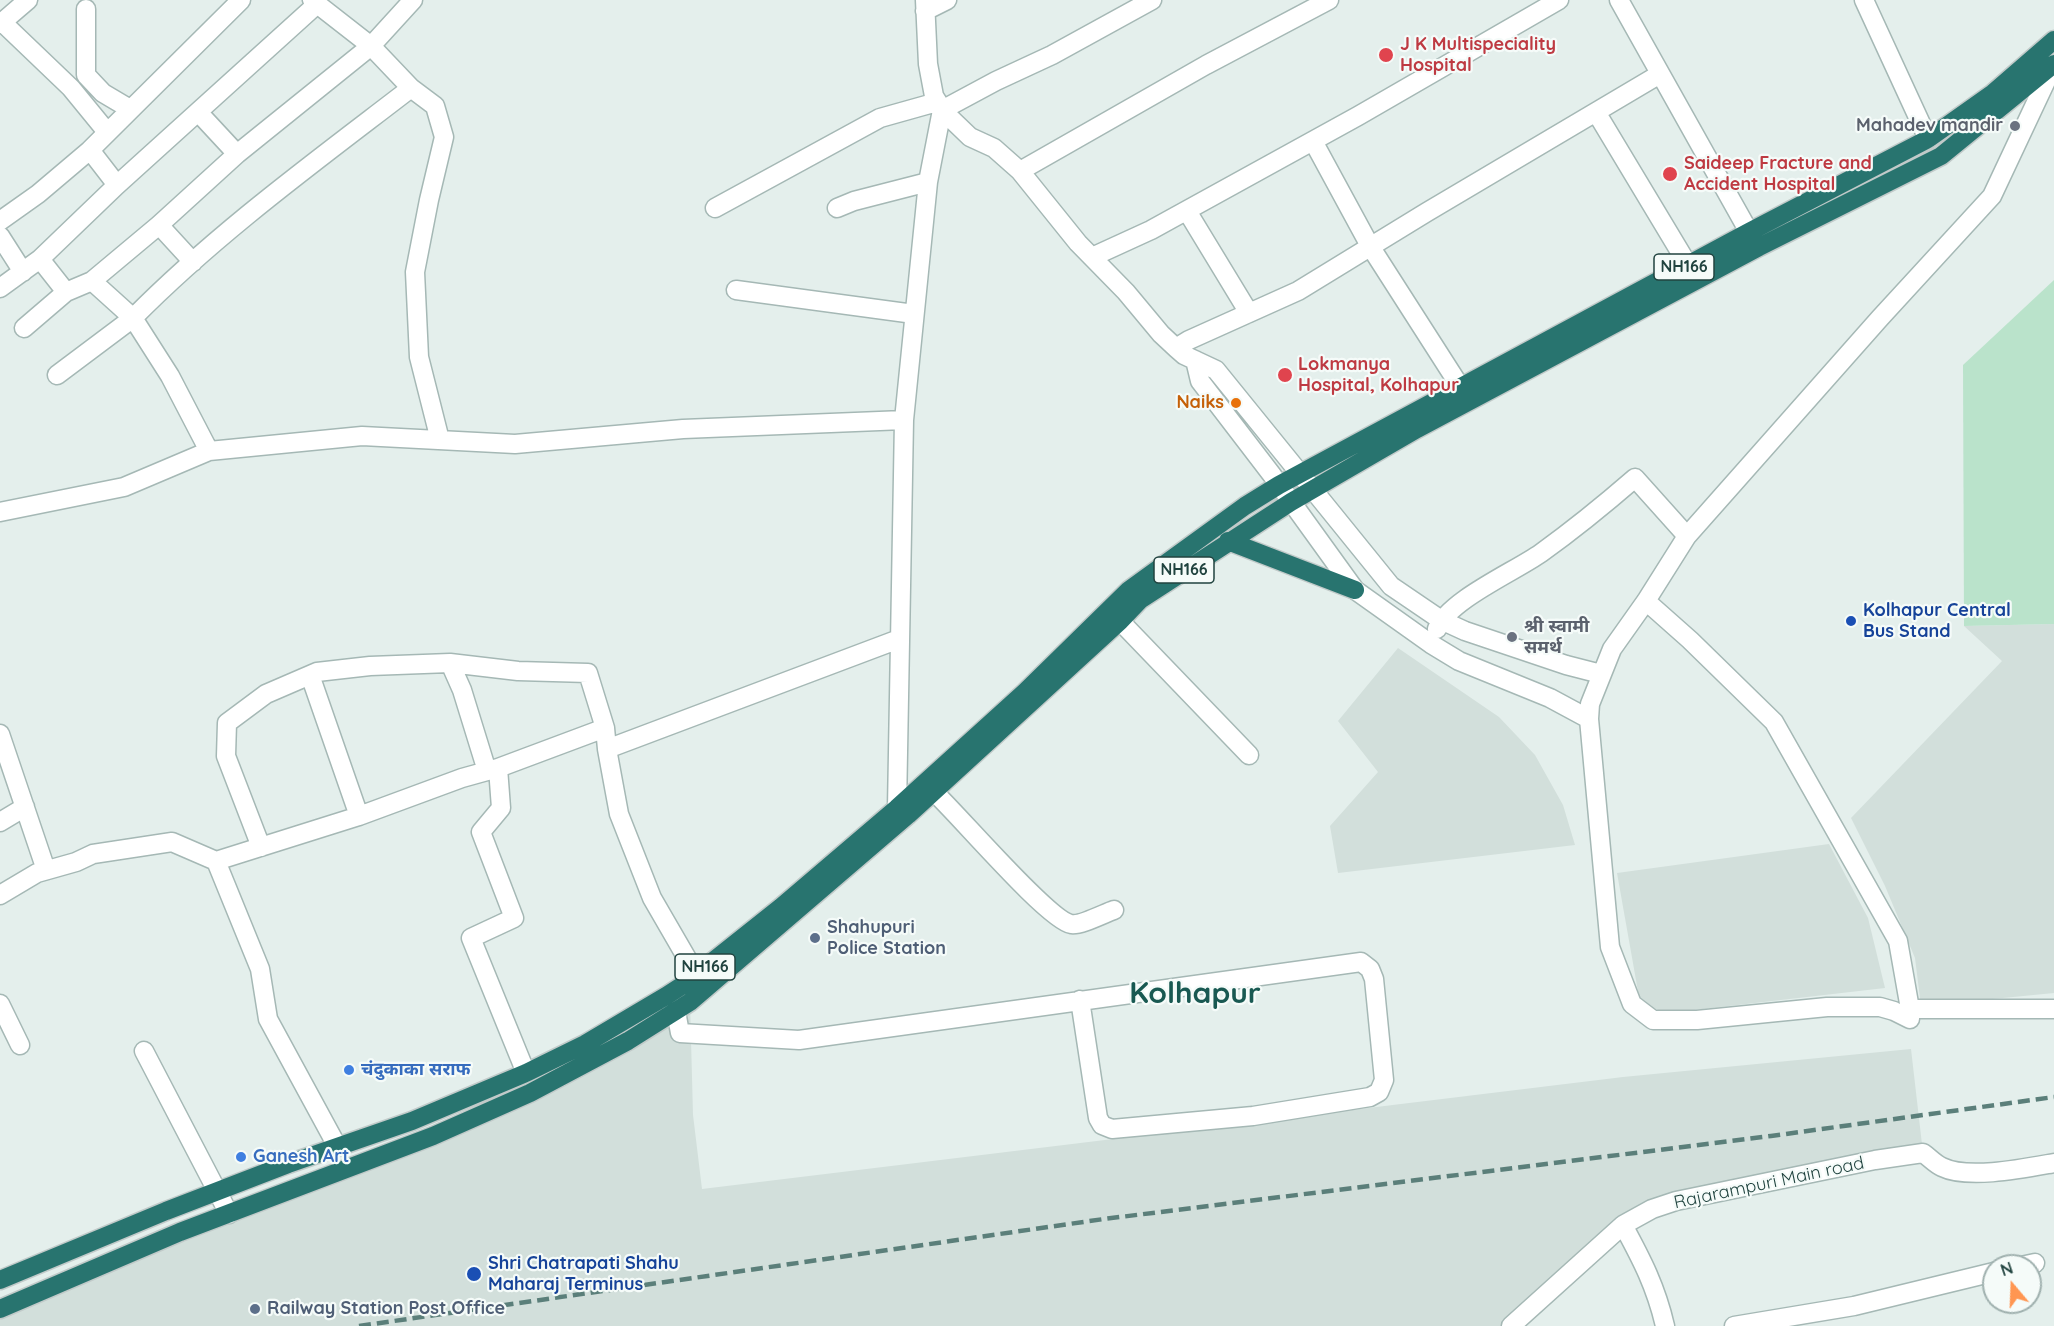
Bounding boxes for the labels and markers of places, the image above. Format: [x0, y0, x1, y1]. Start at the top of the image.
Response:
place label: J K Multispeciality Hospital [1400, 34, 1556, 76]
marker: J K Multispeciality Hospital [1377, 46, 1395, 64]
place label: Mahadev mandir [1856, 115, 2003, 137]
marker: Mahadev mandir [2008, 119, 2022, 133]
place label: Saideep Fracture and Accident Hospital [1684, 153, 1872, 195]
marker: Saideep Fracture and Accident Hospital [1661, 165, 1679, 183]
place label: Lokmanya Hospital, Kolhapur [1298, 354, 1459, 397]
marker: Lokmanya Hospital, Kolhapur [1276, 366, 1294, 384]
place label: Naiks [1176, 392, 1224, 414]
marker: Naiks [1229, 396, 1243, 410]
place label: Kolhapur Central Bus Stand [1863, 600, 2011, 642]
marker: Kolhapur Central Bus Stand [1844, 614, 1858, 628]
place label: श्री स्वामी समर्थ [1524, 616, 1589, 658]
marker: श्री स्वामी समर्थ [1505, 630, 1519, 644]
place label: Shahupuri Police Station [827, 917, 946, 960]
marker: Shahupuri Police Station [808, 931, 822, 945]
place label: चंदुकाका सराफ [361, 1059, 471, 1081]
marker: चंदुकाका सराफ [342, 1063, 356, 1077]
place label: Ganesh Art [253, 1146, 349, 1168]
marker: Ganesh Art [234, 1150, 248, 1164]
place label: Shri Chatrapati Shahu Maharaj Terminus [488, 1253, 679, 1296]
marker: Shri Chatrapati Shahu Maharaj Terminus [465, 1265, 483, 1283]
place label: Railway Station Post Office [267, 1298, 505, 1320]
marker: Railway Station Post Office [248, 1302, 262, 1316]

